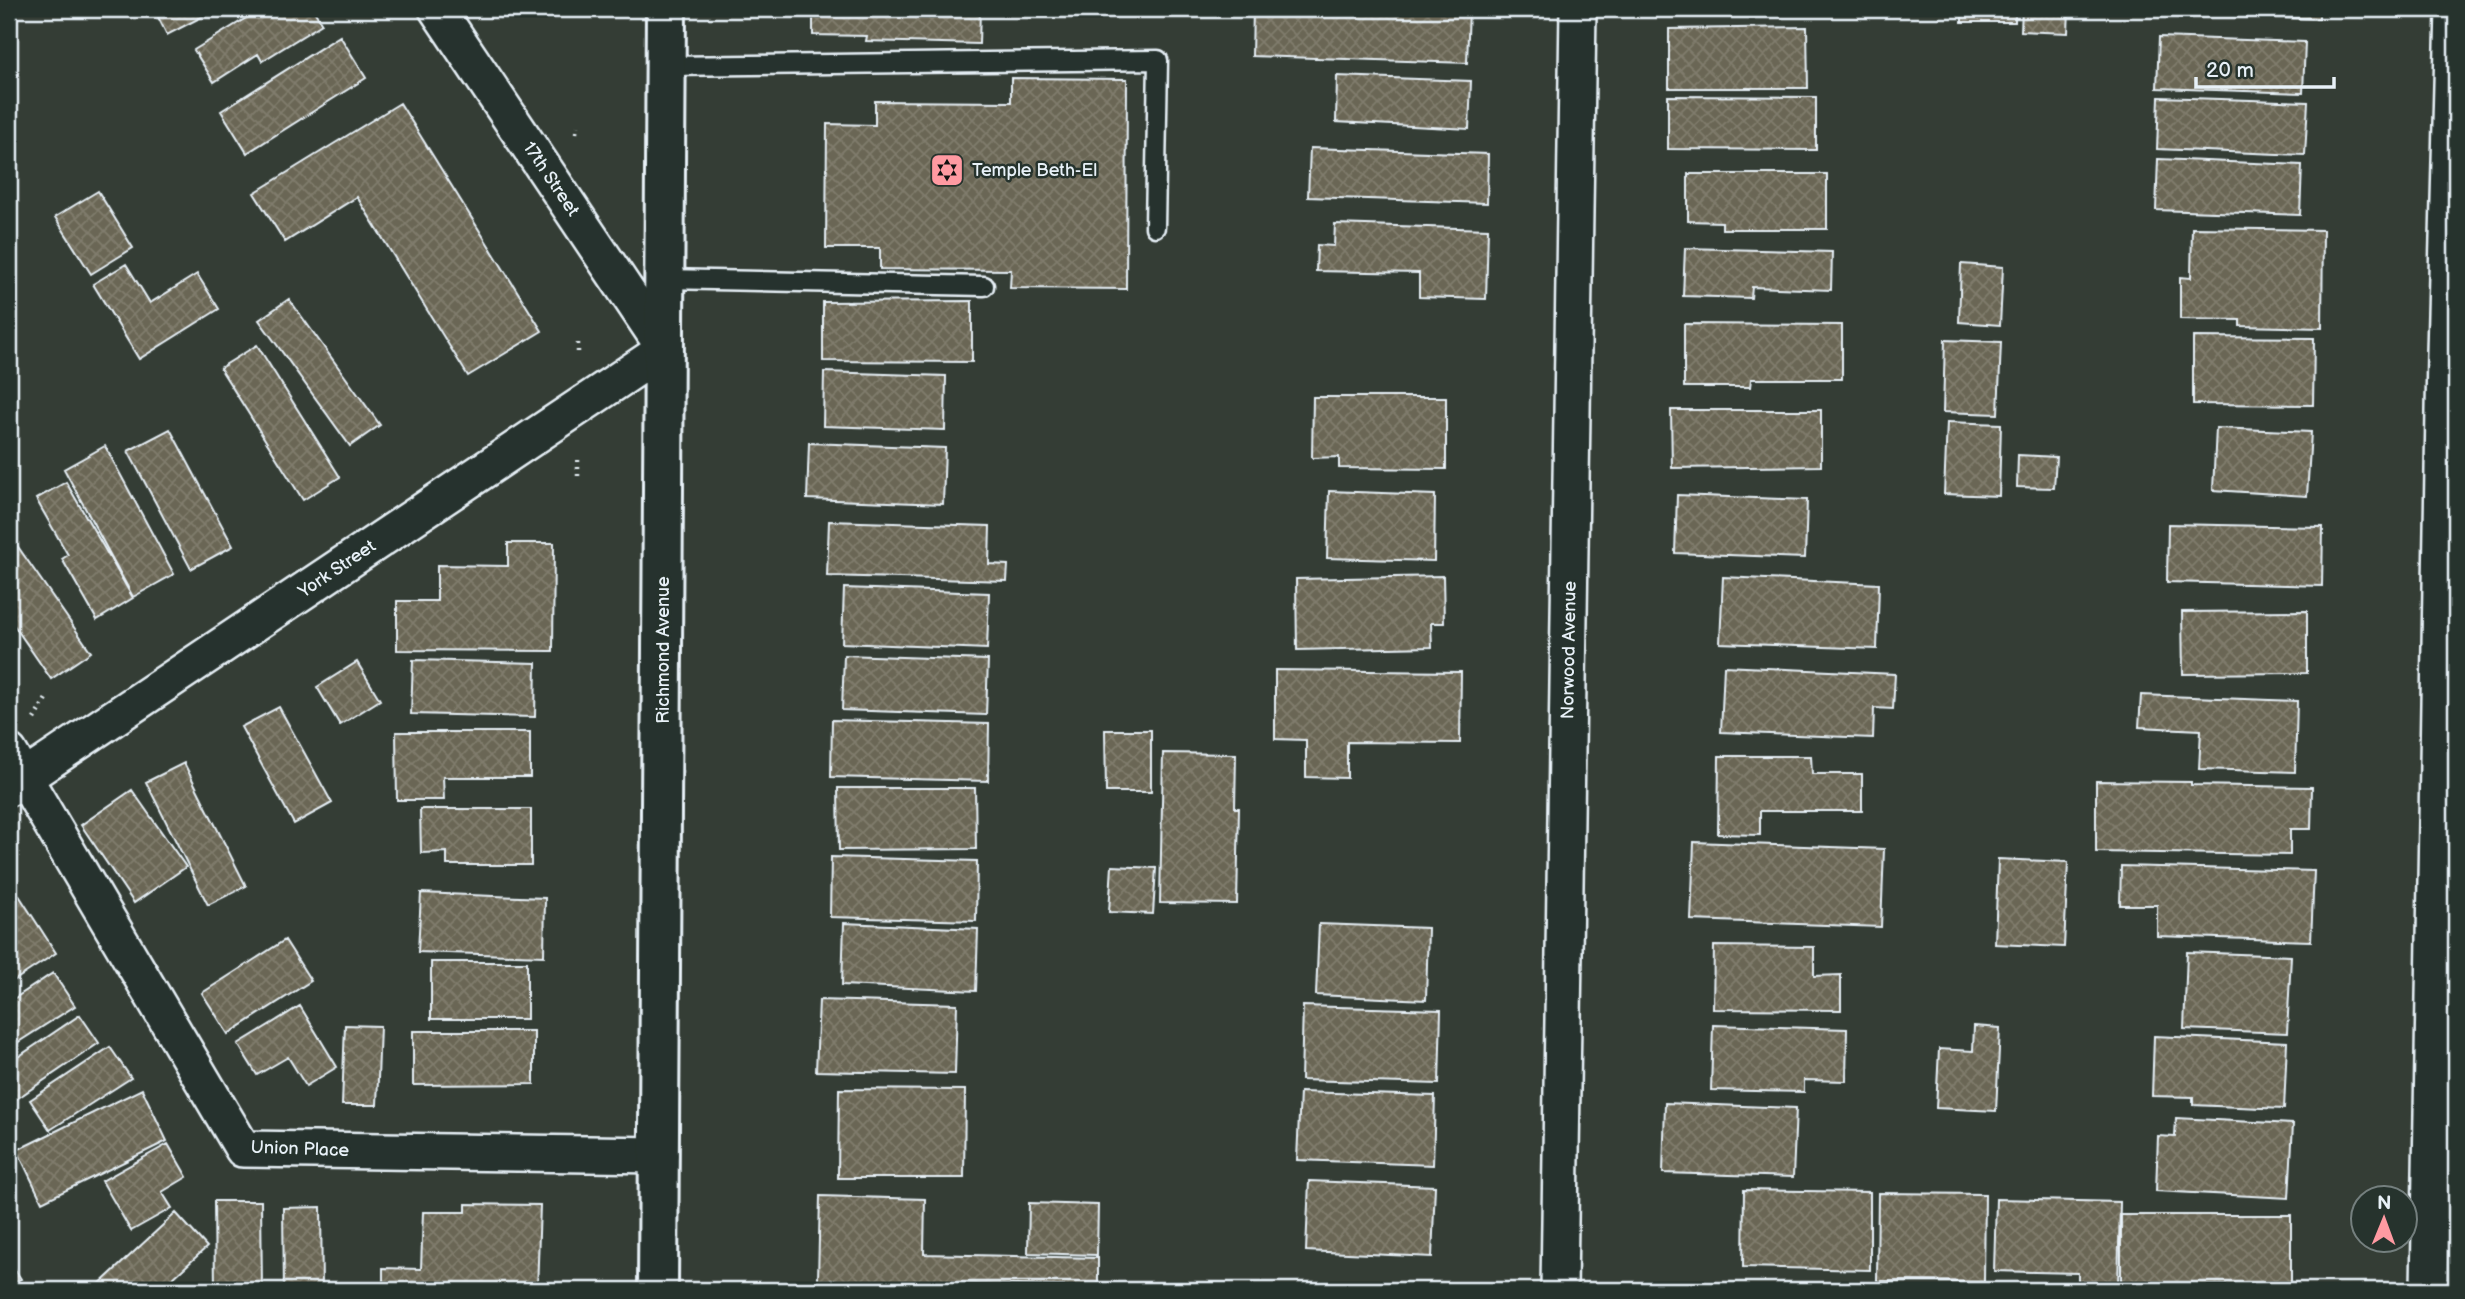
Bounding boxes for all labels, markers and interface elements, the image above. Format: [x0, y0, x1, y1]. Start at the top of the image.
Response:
scale bar [2196, 46, 2334, 90]
text: 20 m [2206, 58, 2254, 83]
street label: 17th Street [518, 138, 584, 221]
synagogue icon: Temple Beth-El [928, 151, 966, 189]
place label: Temple Beth-El [972, 160, 1097, 181]
street label: York Street [294, 535, 380, 603]
street label: Richmond Avenue [653, 576, 674, 724]
street label: Norwood Avenue [1557, 580, 1581, 719]
street label: Union Place [250, 1137, 350, 1161]
north arrow [2350, 1184, 2420, 1254]
text: N [2377, 1192, 2392, 1215]

